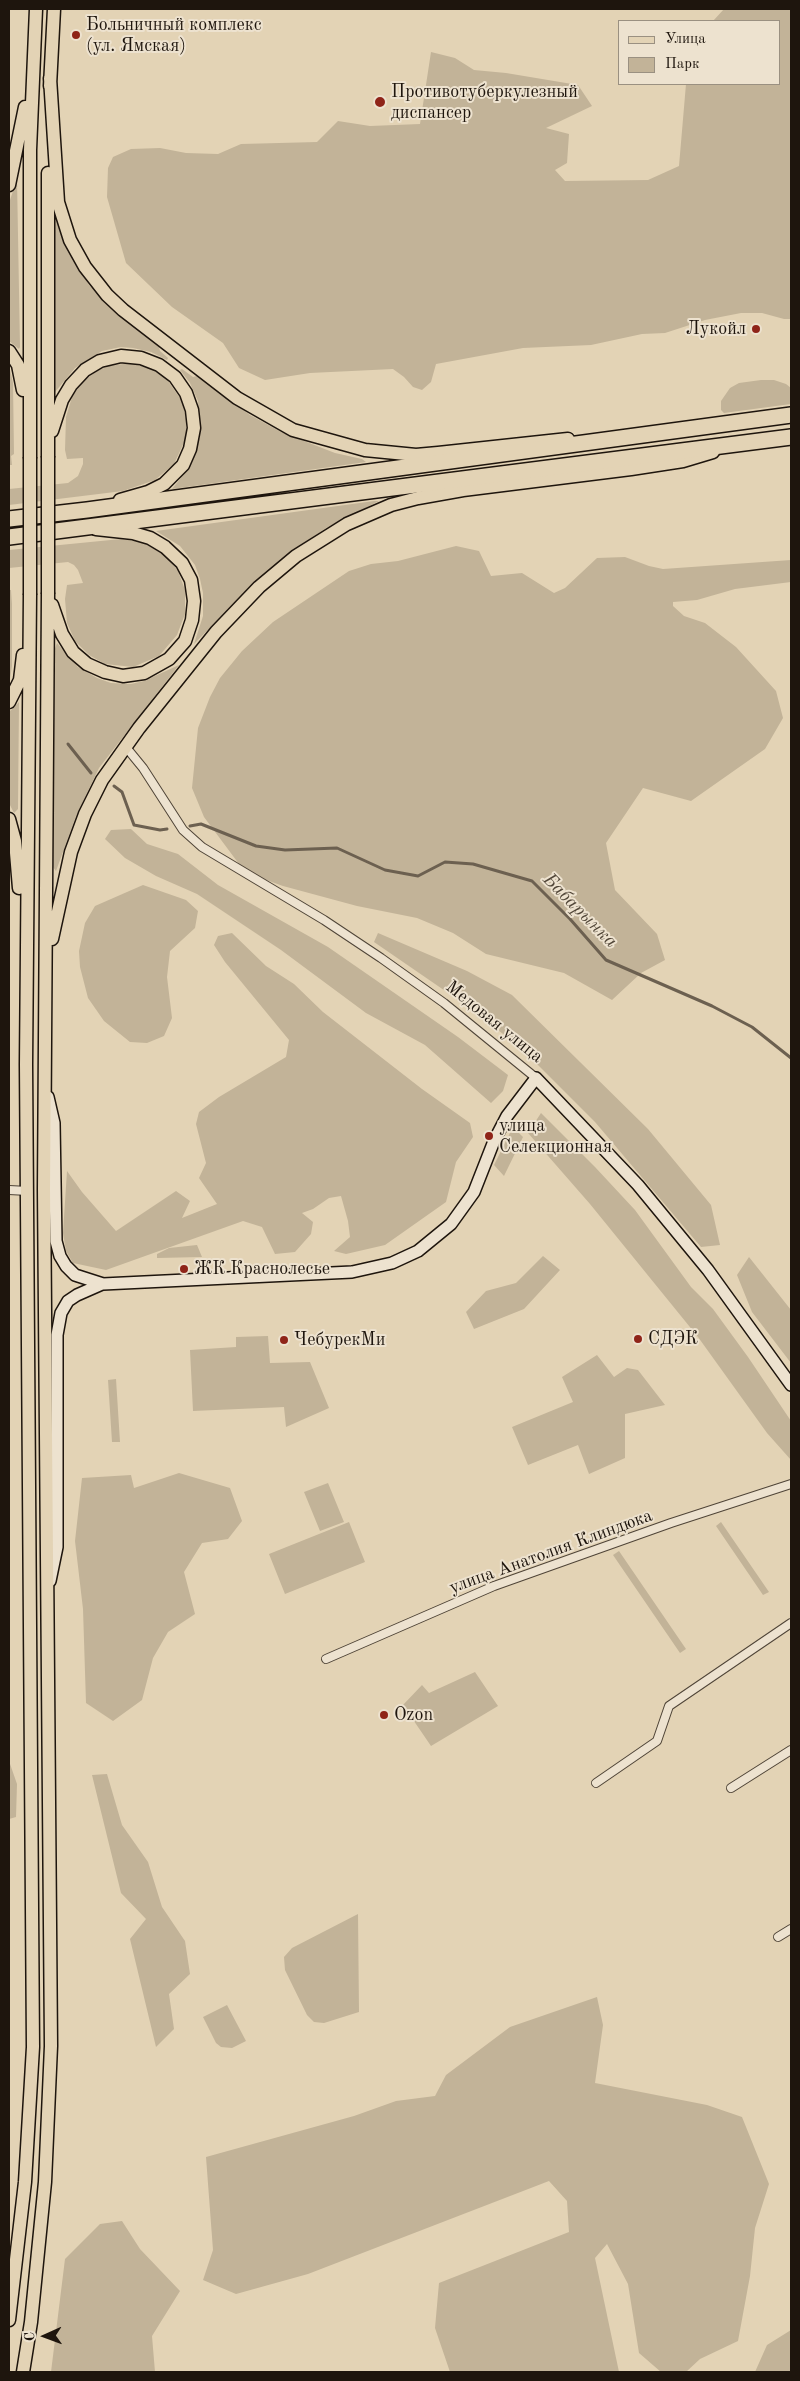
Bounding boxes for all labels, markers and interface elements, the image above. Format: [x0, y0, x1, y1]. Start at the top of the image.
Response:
place label: Больничный комплекс (ул. Ямская) [86, 14, 262, 56]
legend [618, 20, 780, 85]
marker: Больничный комплекс (ул. Ямская) [70, 29, 82, 41]
text: Улица [665, 32, 706, 47]
text: Парк [665, 57, 700, 72]
place label: Противотуберкулезный диспансер [391, 81, 578, 124]
marker: Противотуберкулезный диспансер [373, 95, 387, 109]
place label: Лукойл [686, 318, 746, 340]
marker: Лукойл [750, 323, 762, 335]
water label: Бабарынка [538, 869, 622, 953]
street label: Медовая улица [441, 976, 547, 1068]
place label: улица Селекционная [499, 1115, 612, 1158]
marker: улица Селекционная [483, 1130, 495, 1142]
place label: ЖК Краснолесье [194, 1258, 330, 1280]
marker: ЖК Краснолесье [178, 1263, 190, 1275]
place label: СДЭК [648, 1328, 698, 1350]
place label: ЧебурекМи [294, 1329, 385, 1351]
marker: СДЭК [632, 1333, 644, 1345]
marker: ЧебурекМи [278, 1334, 290, 1346]
street label: улица Анатолия Клиндюка [446, 1505, 656, 1599]
place label: Ozon [394, 1704, 433, 1726]
marker: Ozon [378, 1709, 390, 1721]
north arrow [20, 2311, 70, 2361]
text: С [23, 2332, 37, 2341]

